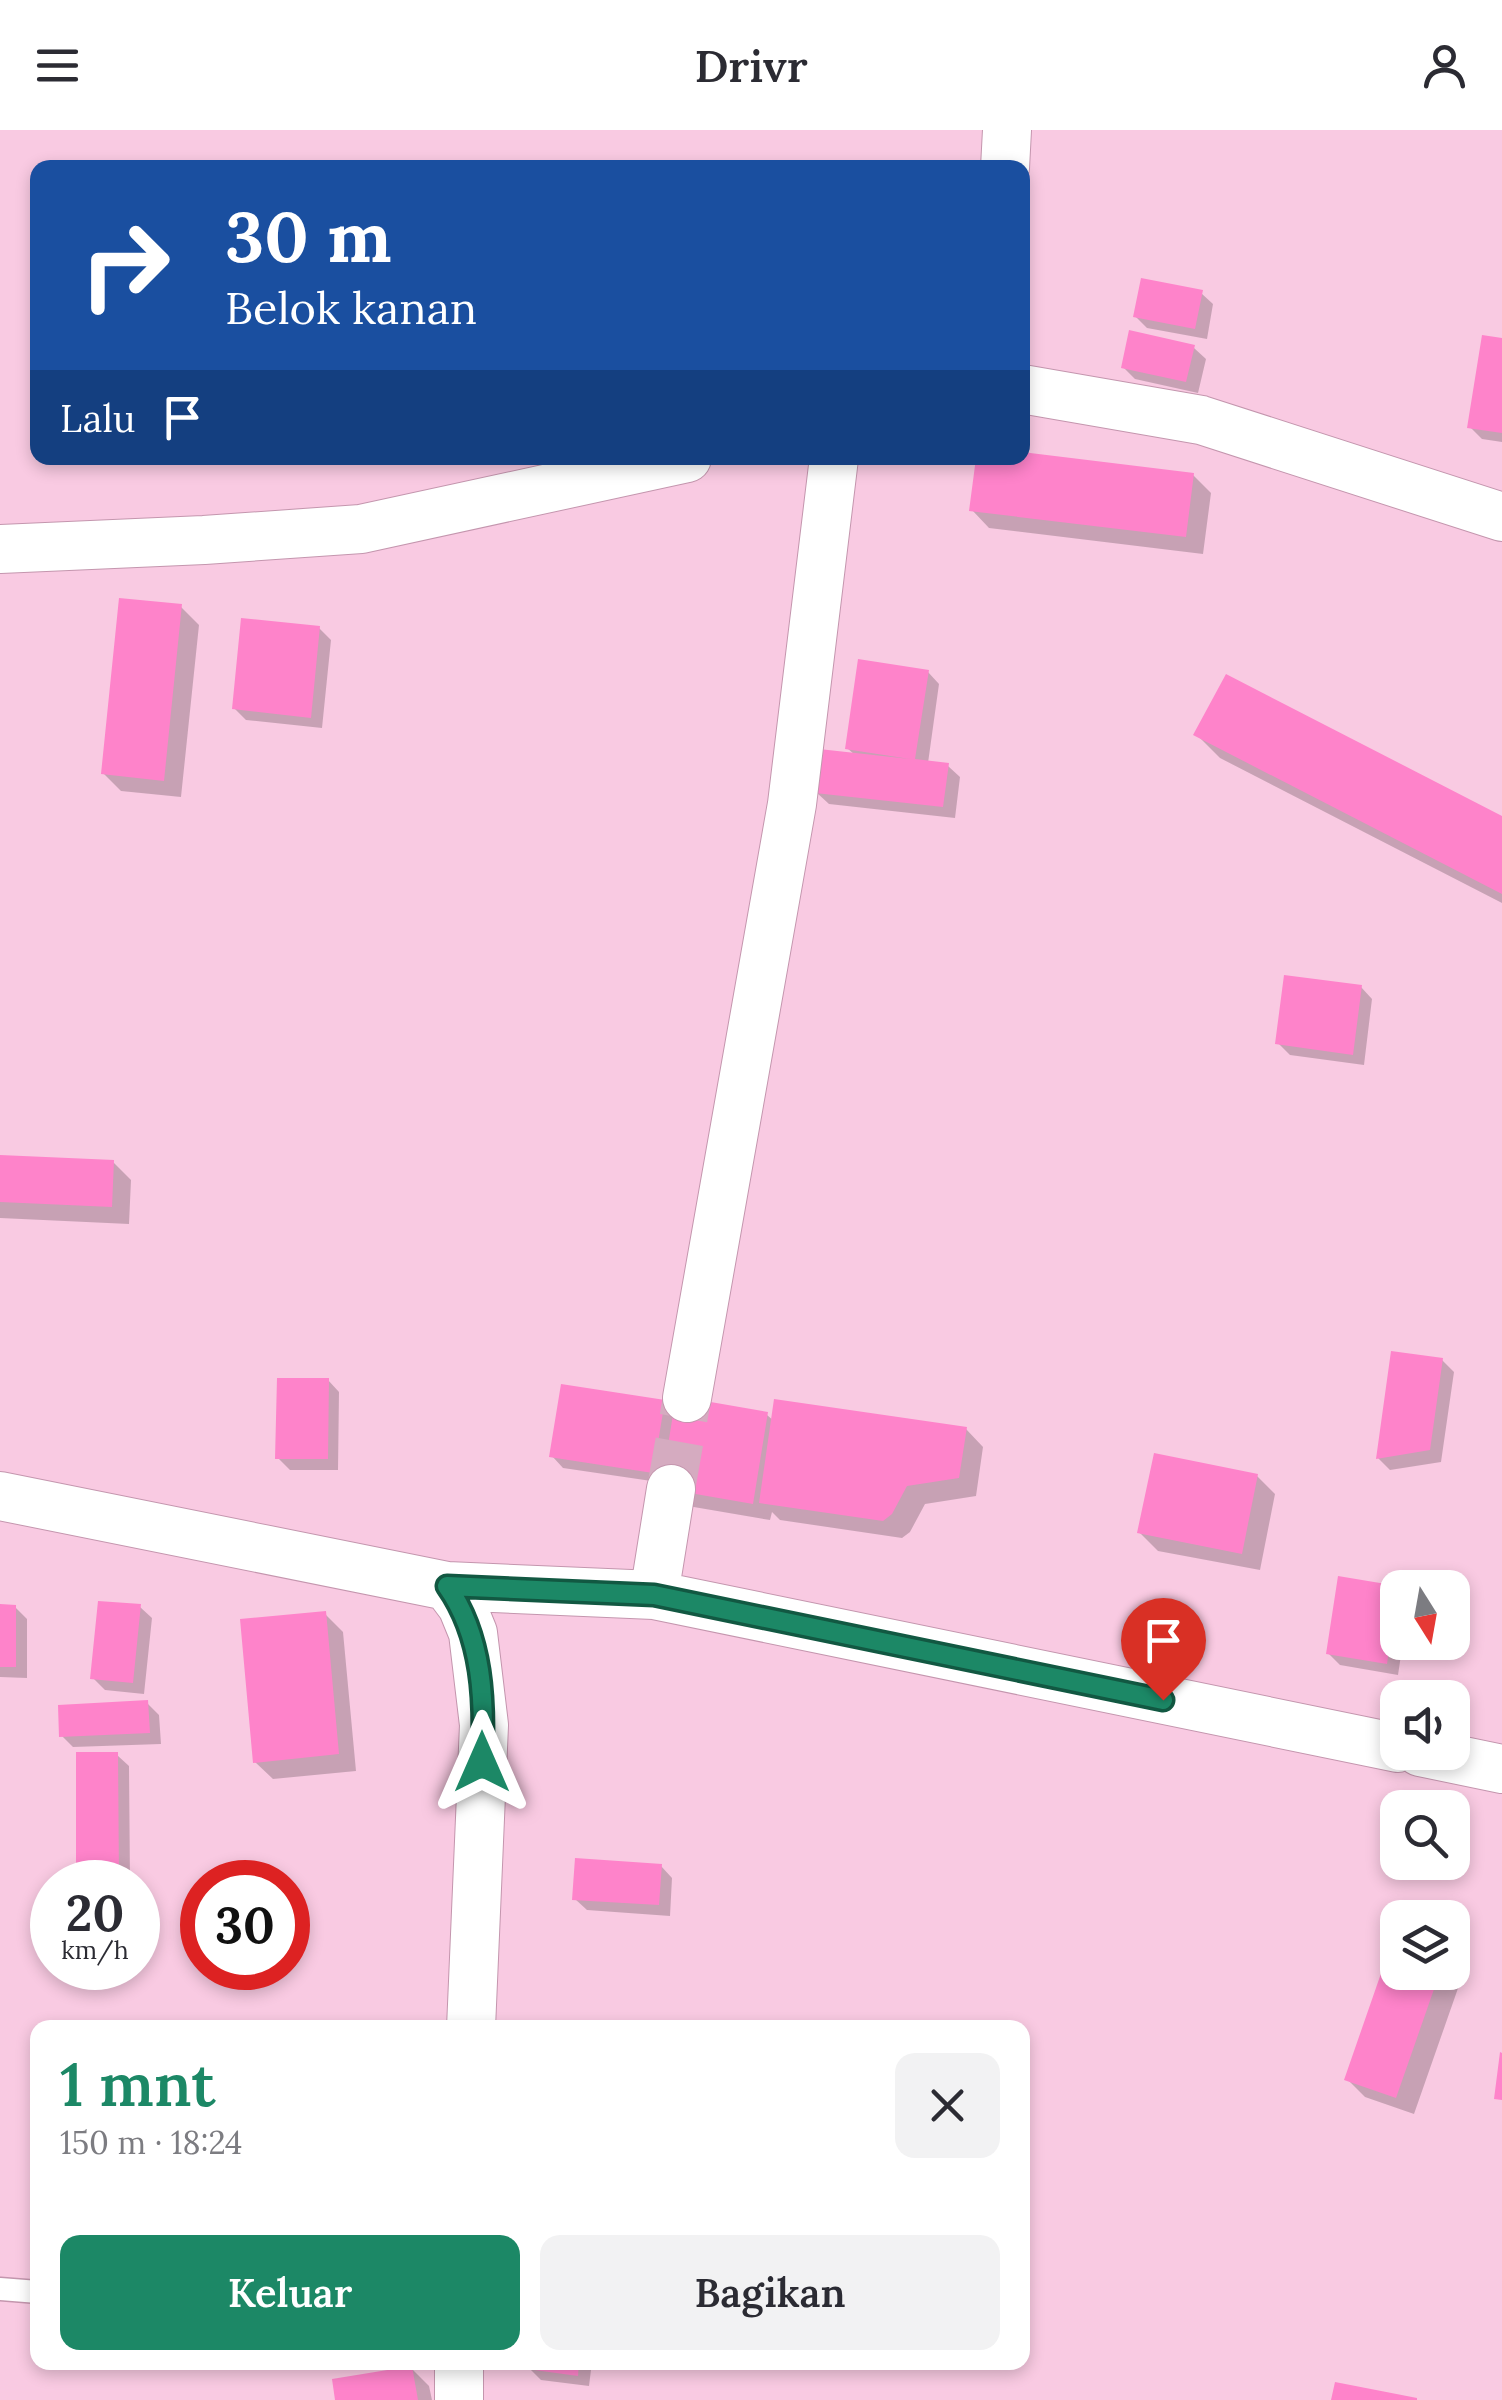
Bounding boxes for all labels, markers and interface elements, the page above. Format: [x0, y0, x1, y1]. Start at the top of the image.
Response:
text: Drivr [694, 37, 808, 94]
icon: menu [30, 38, 85, 93]
icon: person [1417, 38, 1472, 93]
text: 30 m [225, 192, 392, 281]
icon: right [60, 200, 190, 330]
text: Belok kanan [225, 279, 477, 336]
icon: arrive [155, 390, 210, 445]
text: Lalu [60, 394, 135, 442]
north arrow [1380, 1570, 1470, 1660]
map controls [1380, 1570, 1470, 1990]
pin [1121, 1598, 1206, 1701]
icon: arrive [1136, 1613, 1191, 1668]
button: sound [1380, 1680, 1470, 1770]
position arrow [430, 1710, 534, 1814]
button: search [1380, 1790, 1470, 1880]
speed limit sign: 30 [180, 1860, 310, 1990]
text: 20 [66, 1881, 124, 1945]
button: layers [1380, 1900, 1470, 1990]
text: km/h [61, 1934, 129, 1966]
text: 1 mnt [60, 2046, 215, 2122]
button: close [895, 2053, 1000, 2158]
text: 150 m · 18:24 [60, 2122, 242, 2163]
button: Keluar [60, 2235, 520, 2350]
button: Bagikan [540, 2235, 1000, 2350]

